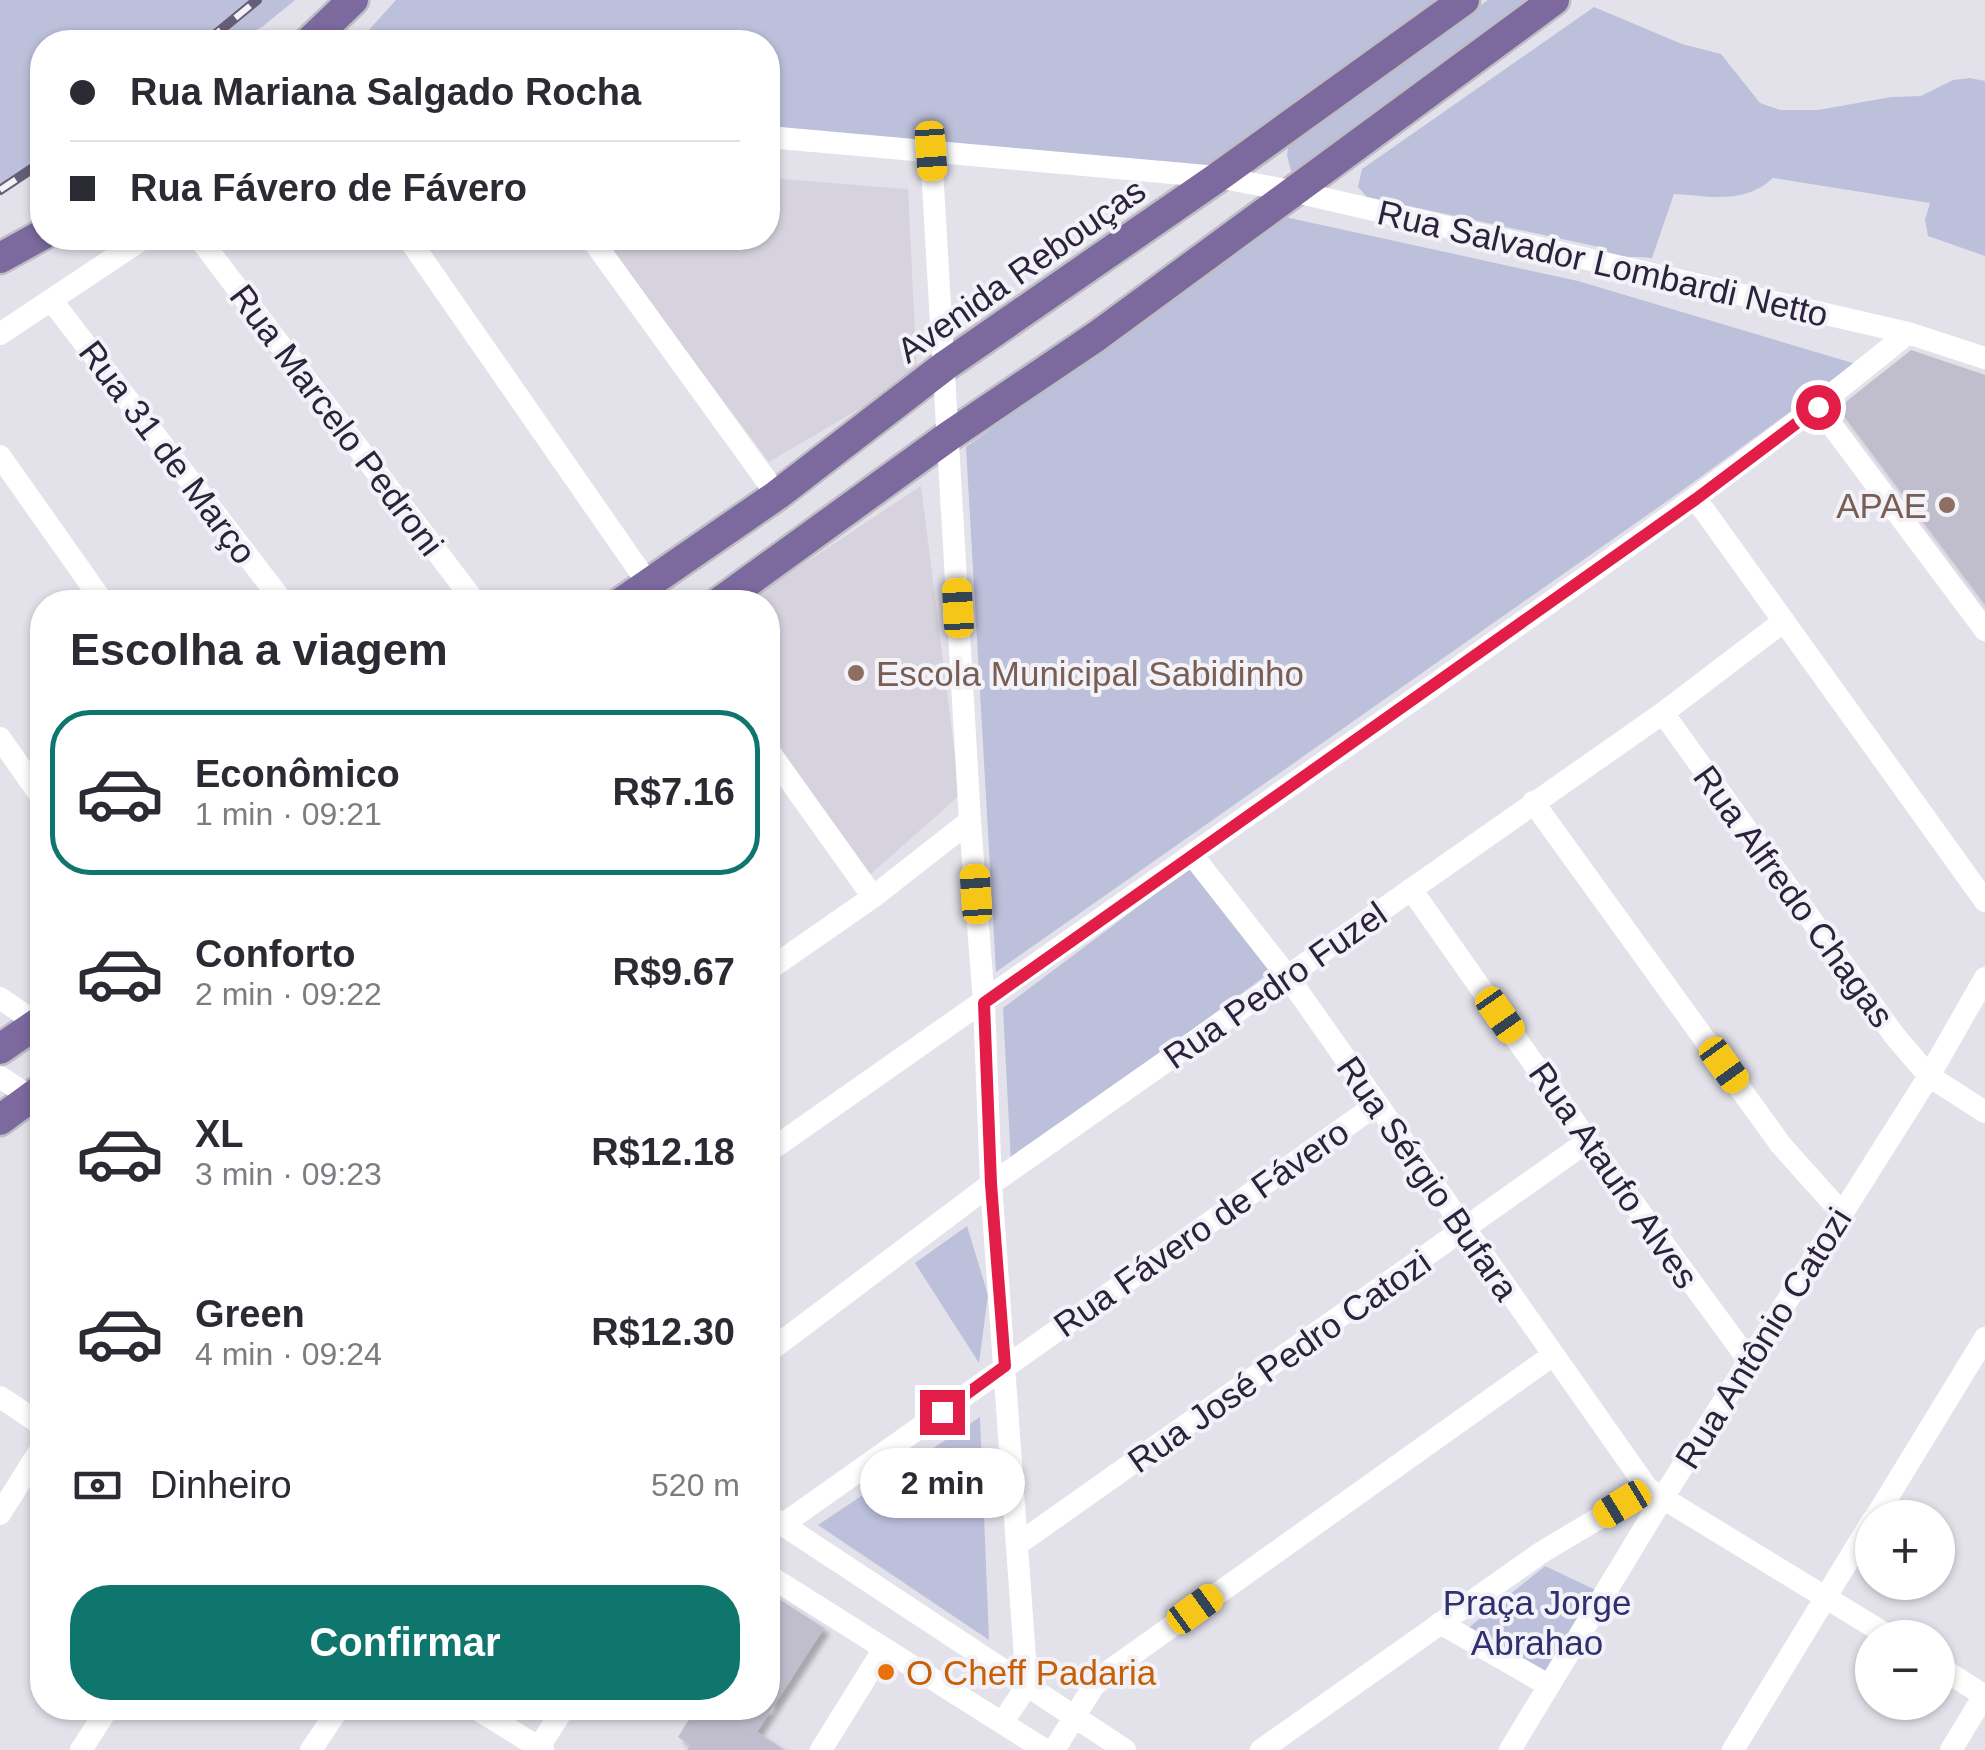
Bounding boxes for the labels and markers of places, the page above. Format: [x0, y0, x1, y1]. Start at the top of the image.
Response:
place label: APAE [1836, 486, 1927, 525]
marker: APAE [1936, 494, 1958, 516]
place label: Escola Municipal Sabidinho [876, 654, 1304, 693]
marker: Escola Municipal Sabidinho [845, 662, 867, 684]
place label: O Cheff Padaria [906, 1653, 1157, 1692]
marker: O Cheff Padaria [875, 1661, 897, 1683]

